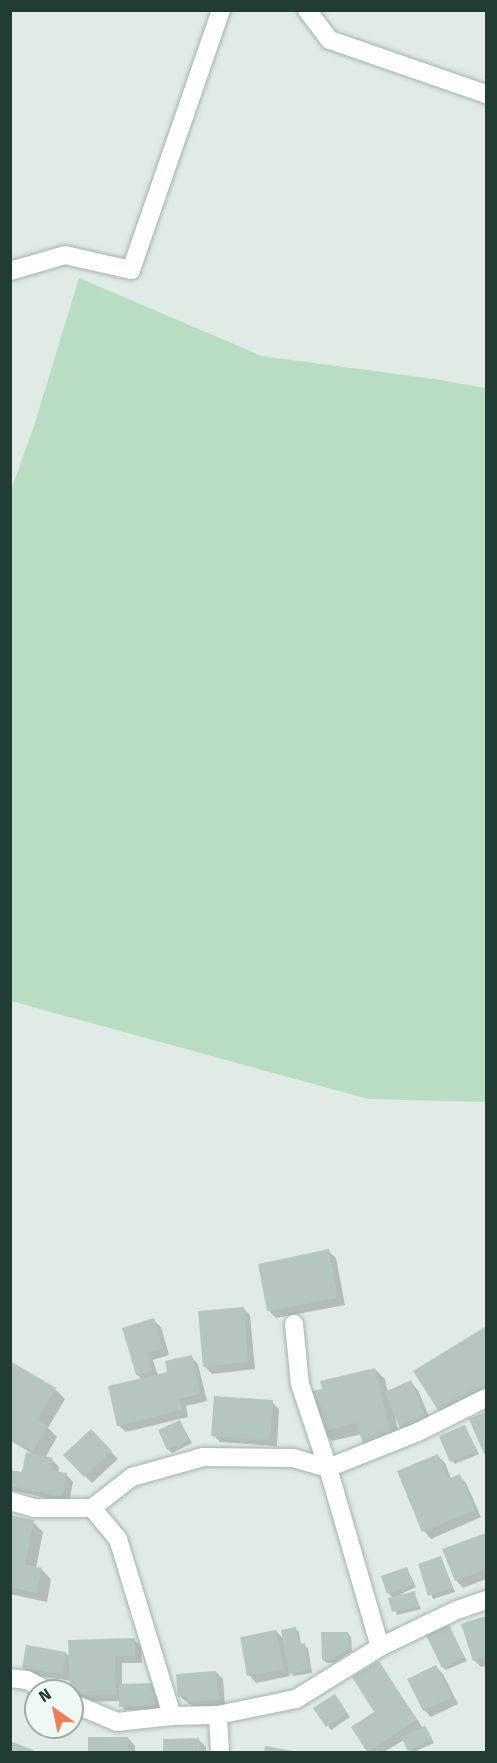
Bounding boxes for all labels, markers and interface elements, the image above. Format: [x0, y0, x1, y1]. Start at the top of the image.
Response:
north arrow [24, 1679, 84, 1739]
text: N [35, 1684, 55, 1706]

